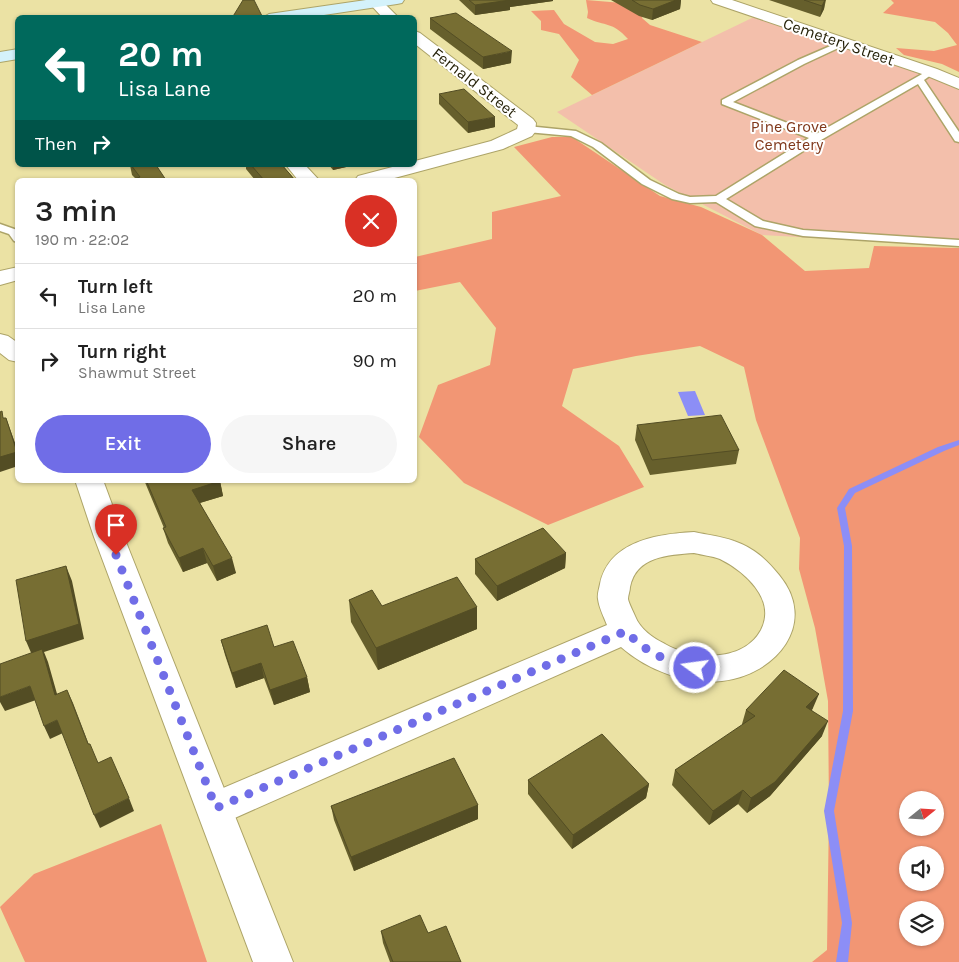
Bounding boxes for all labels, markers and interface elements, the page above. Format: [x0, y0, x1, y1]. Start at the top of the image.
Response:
street label: Cemetery Street [781, 14, 897, 69]
text: 20 m [118, 34, 203, 75]
icon: left [35, 35, 100, 100]
street label: Fernald Street [429, 43, 521, 121]
text: Lisa Lane [118, 76, 211, 102]
park label: Pine Grove Cemetery [751, 117, 827, 154]
icon: right [87, 130, 115, 158]
text: Then [35, 133, 77, 155]
text: 3 min [35, 193, 117, 229]
button: close [345, 195, 397, 247]
text: 190 m · 22:02 [35, 230, 129, 249]
text: Turn left [78, 276, 153, 298]
icon: left [35, 282, 63, 310]
text: 20 m [352, 285, 397, 307]
text: Lisa Lane [78, 298, 145, 317]
text: Turn right [78, 341, 167, 363]
icon: right [35, 347, 63, 375]
text: 90 m [352, 350, 397, 372]
text: Shawmut Street [78, 363, 196, 382]
button: Exit [35, 415, 211, 473]
button: Share [221, 415, 397, 473]
pin [95, 504, 137, 555]
icon: arrive [102, 511, 130, 539]
position arrow [668, 641, 720, 693]
north arrow [899, 791, 944, 836]
map controls [899, 791, 944, 946]
button: sound [899, 846, 944, 891]
button: layers [899, 901, 944, 946]

